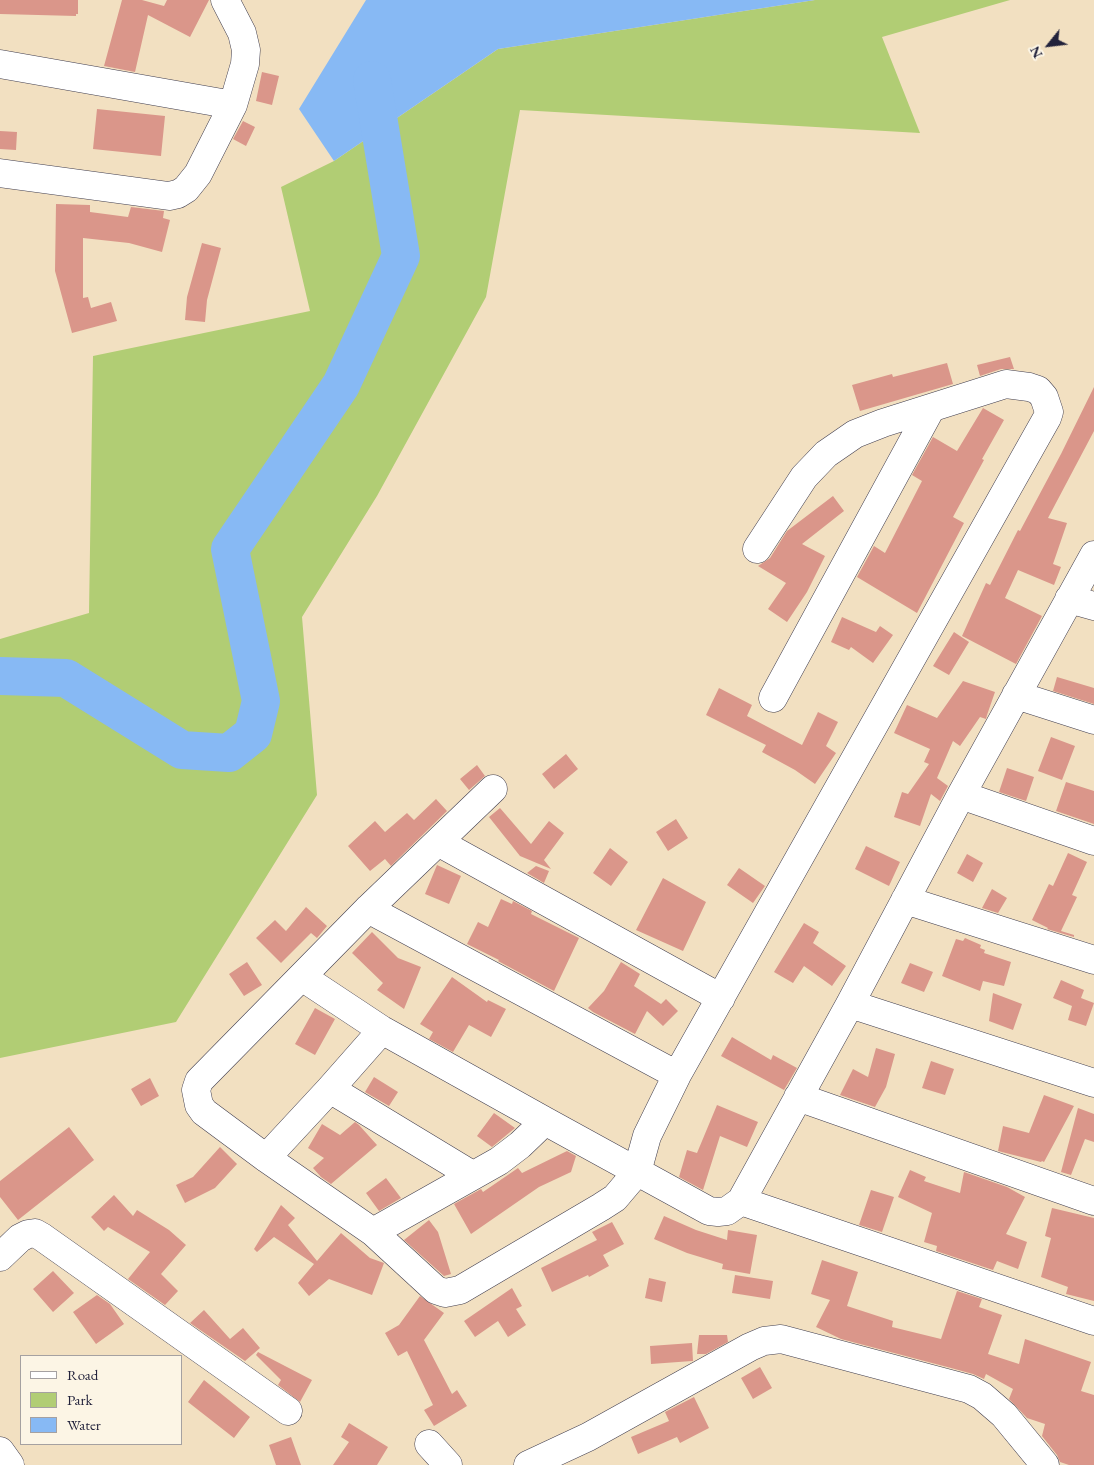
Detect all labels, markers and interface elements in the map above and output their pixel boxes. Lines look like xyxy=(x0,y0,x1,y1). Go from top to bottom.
north arrow xyxy=(1024,20,1074,70)
text: N xyxy=(1025,43,1047,62)
legend xyxy=(20,1355,182,1445)
text: Road xyxy=(67,1365,98,1384)
text: Park xyxy=(67,1390,93,1409)
text: Water xyxy=(67,1415,101,1434)

